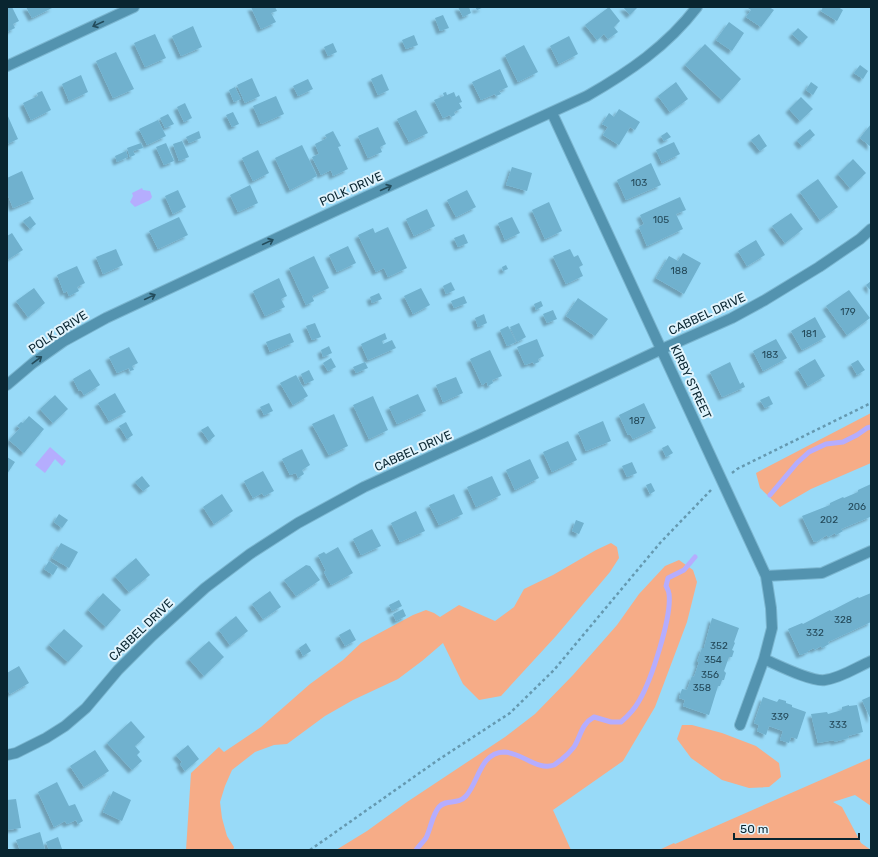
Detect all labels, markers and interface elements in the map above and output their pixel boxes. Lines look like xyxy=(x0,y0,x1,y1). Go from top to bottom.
one-way arrow xyxy=(93,21,105,28)
street label: POLK DRIVE xyxy=(317,169,385,209)
house number: 103 xyxy=(631,177,647,189)
one-way arrow xyxy=(380,183,392,191)
house number: 105 xyxy=(653,214,669,226)
one-way arrow xyxy=(261,238,273,245)
house number: 188 xyxy=(671,265,688,277)
street label: CABBEL DRIVE xyxy=(666,290,748,338)
one-way arrow xyxy=(144,293,156,300)
house number: 179 xyxy=(840,306,856,318)
street label: POLK DRIVE xyxy=(26,308,90,356)
house number: 181 xyxy=(802,328,816,340)
street label: KIRBY STREET xyxy=(668,343,714,421)
house number: 183 xyxy=(762,349,778,361)
one-way arrow xyxy=(31,356,42,364)
house number: 187 xyxy=(629,415,645,427)
street label: CABBEL DRIVE xyxy=(372,428,454,474)
house number: 206 xyxy=(848,501,866,513)
house number: 202 xyxy=(820,514,838,526)
street label: CABBEL DRIVE xyxy=(106,596,176,664)
house number: 328 xyxy=(834,614,852,626)
house number: 332 xyxy=(806,627,824,639)
house number: 352 xyxy=(710,640,728,652)
house number: 354 xyxy=(704,654,722,666)
house number: 356 xyxy=(701,669,719,681)
house number: 358 xyxy=(693,682,711,694)
house number: 339 xyxy=(771,711,789,723)
house number: 333 xyxy=(829,719,847,731)
scale bar xyxy=(734,815,859,841)
text: 50 m xyxy=(740,822,768,836)

